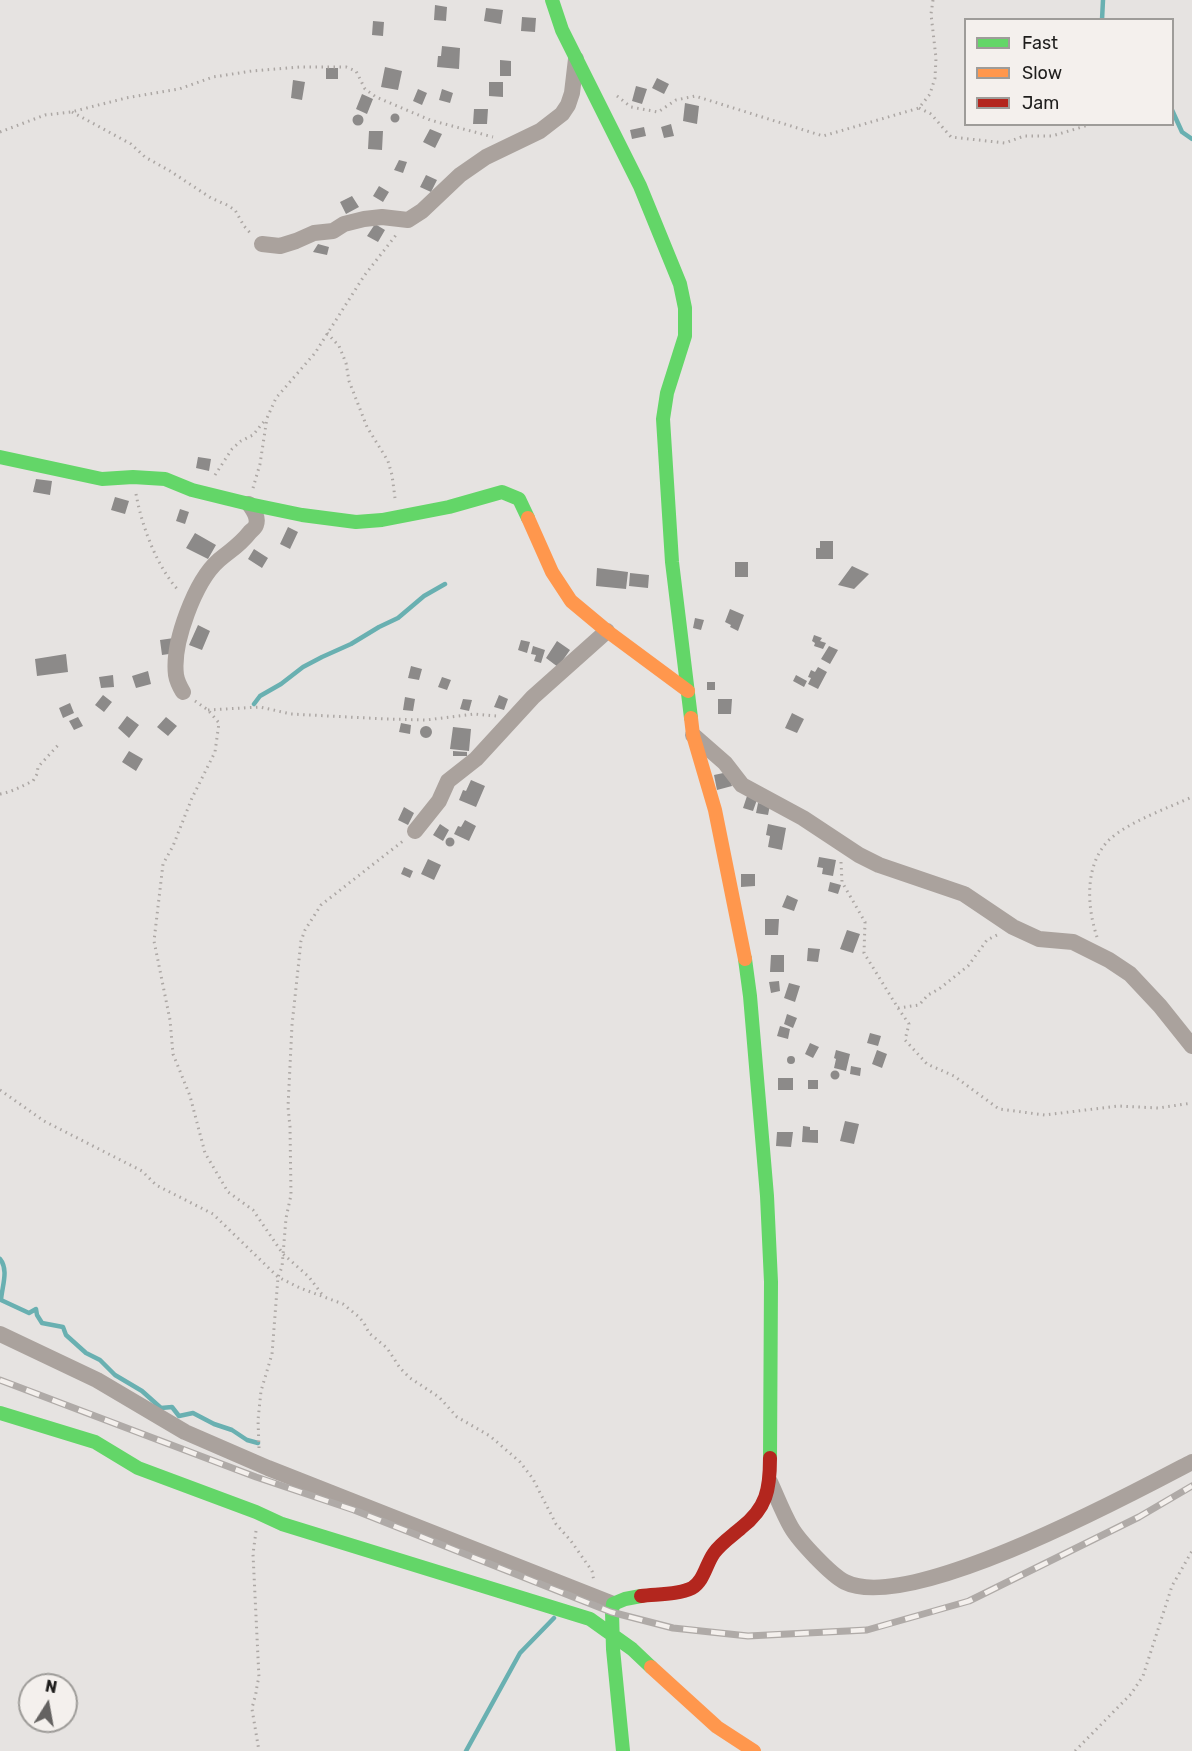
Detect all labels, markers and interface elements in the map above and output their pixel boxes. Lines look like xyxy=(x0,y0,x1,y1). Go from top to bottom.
legend xyxy=(964,18,1174,126)
text: Fast xyxy=(1022,32,1058,54)
text: Slow xyxy=(1022,62,1062,84)
text: Jam xyxy=(1022,92,1059,114)
north arrow xyxy=(18,1673,78,1733)
text: N xyxy=(44,1676,59,1697)

